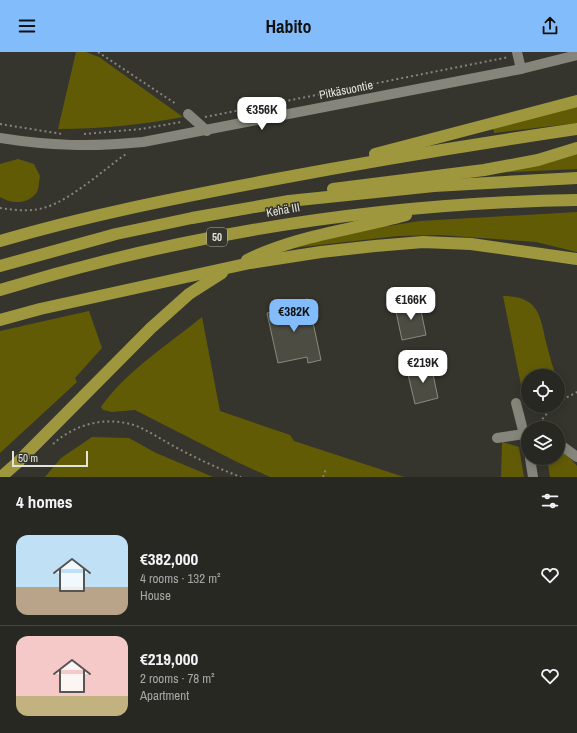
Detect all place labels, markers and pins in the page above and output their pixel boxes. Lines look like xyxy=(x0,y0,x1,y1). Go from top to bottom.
pin: €356K xyxy=(234,97,290,131)
pin: €166K xyxy=(383,287,439,321)
pin: €382K xyxy=(266,299,322,333)
pin: €219K xyxy=(395,350,451,384)

